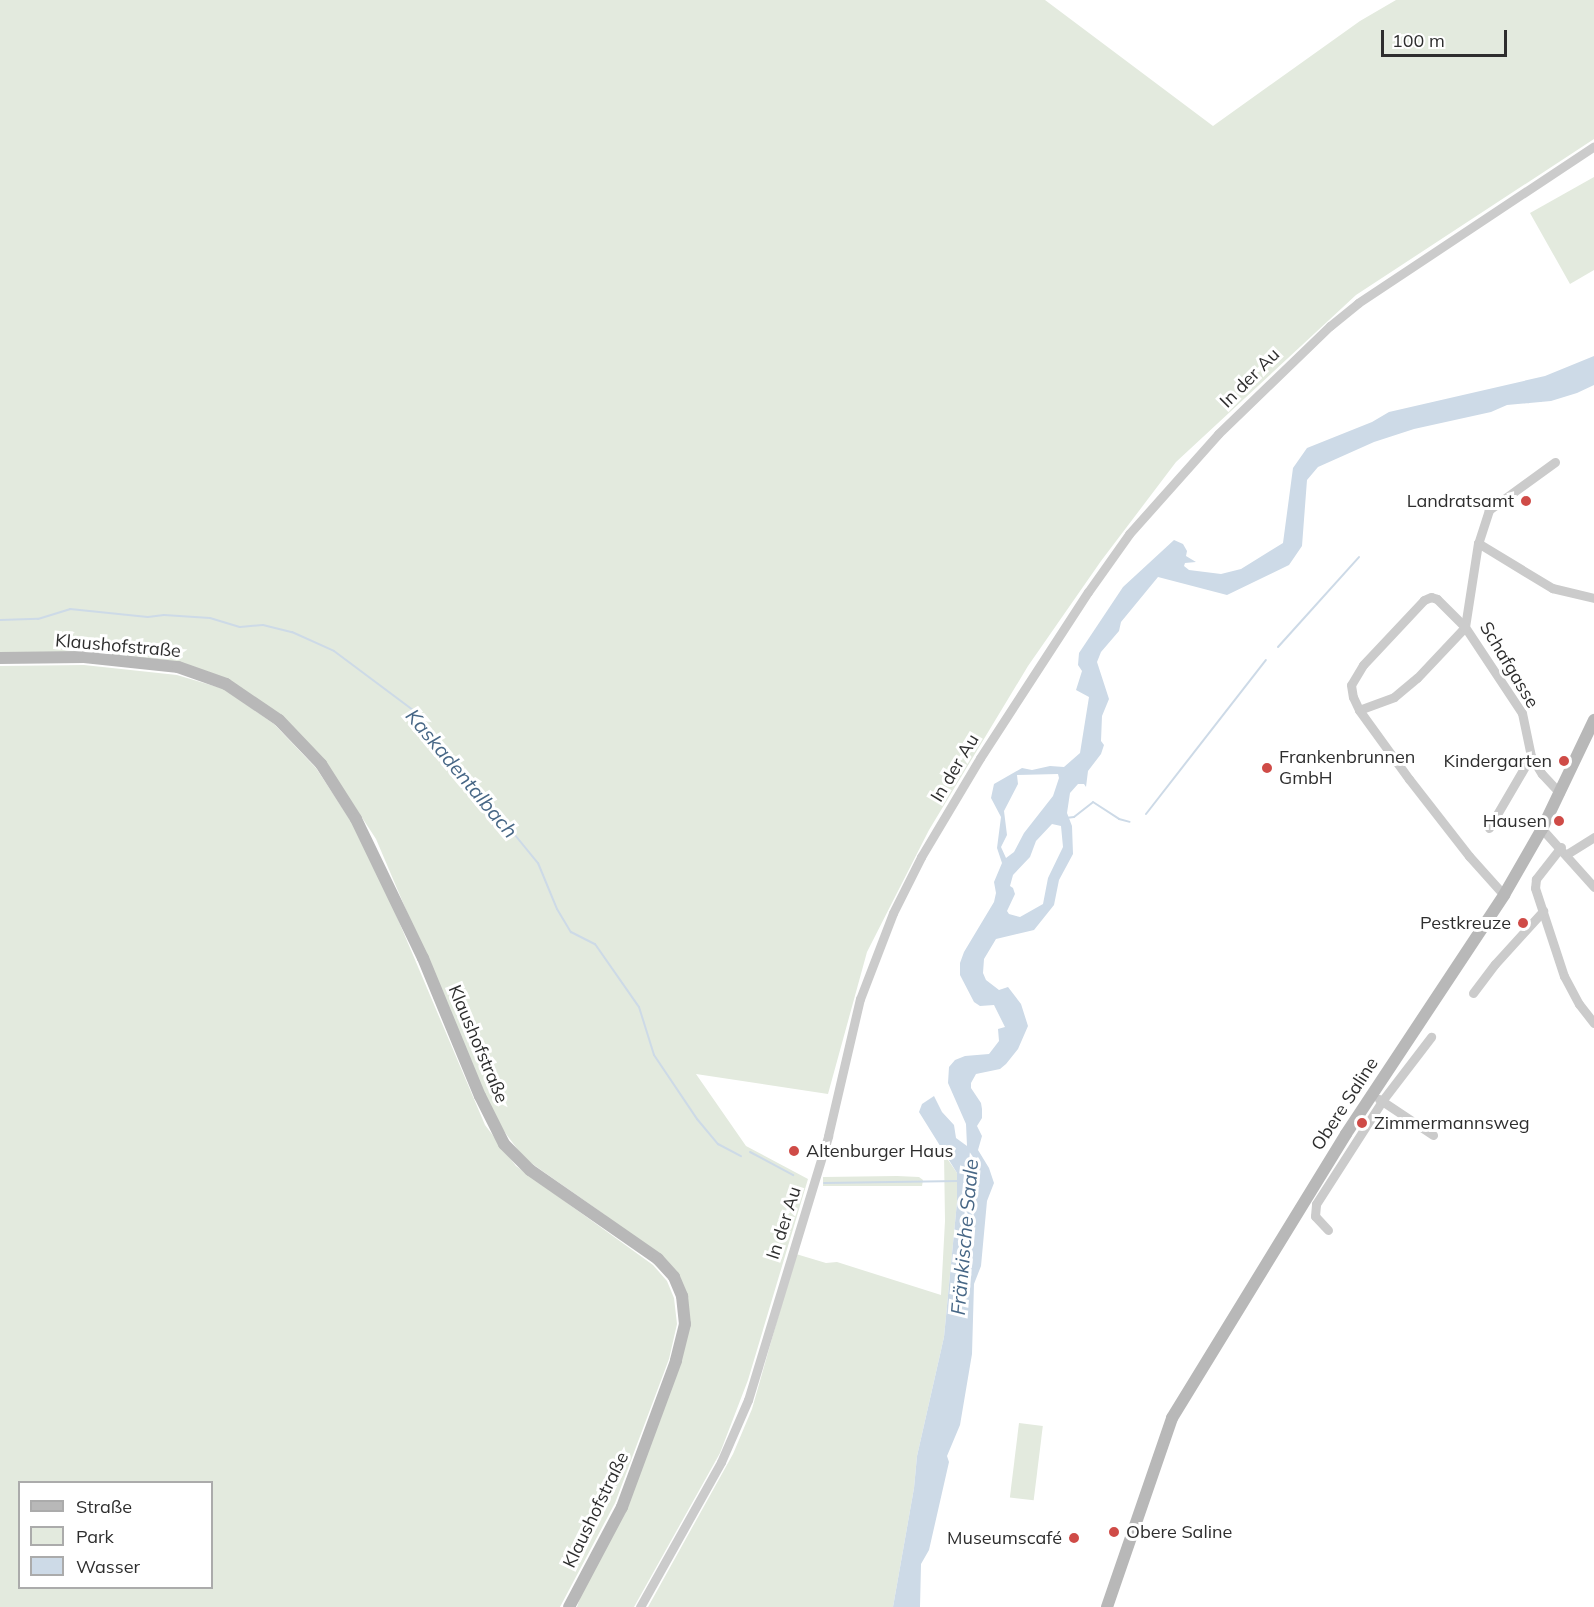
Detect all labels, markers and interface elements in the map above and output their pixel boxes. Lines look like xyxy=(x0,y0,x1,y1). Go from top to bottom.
scale bar xyxy=(1384,18,1510,56)
text: 100 m xyxy=(1392,29,1445,52)
street label: In der Au xyxy=(1216,344,1284,412)
place label: Landratsamt xyxy=(1407,490,1514,512)
marker: Landratsamt xyxy=(1519,494,1533,508)
street label: Schafgasse xyxy=(1475,618,1543,712)
street label: Klaushofstraße xyxy=(54,630,182,662)
water label: Kaskadentalbach xyxy=(401,704,523,842)
street label: In der Au xyxy=(926,730,984,806)
place label: Frankenbrunnen GmbH xyxy=(1279,747,1415,789)
place label: Kindergarten xyxy=(1444,750,1552,772)
marker: Kindergarten xyxy=(1557,754,1571,768)
marker: Frankenbrunnen GmbH xyxy=(1260,761,1274,775)
place label: Hausen xyxy=(1483,810,1547,832)
marker: Hausen xyxy=(1552,814,1566,828)
place label: Pestkreuze xyxy=(1420,912,1511,934)
marker: Pestkreuze xyxy=(1516,916,1530,930)
street label: Klaushofstraße xyxy=(443,982,513,1106)
street label: Obere Saline xyxy=(1307,1054,1383,1154)
place label: Zimmermannsweg xyxy=(1374,1112,1530,1134)
marker: Zimmermannsweg xyxy=(1355,1116,1369,1130)
place label: Altenburger Haus xyxy=(806,1140,953,1162)
marker: Altenburger Haus xyxy=(787,1144,801,1158)
water label: Fränkische Saale xyxy=(945,1158,983,1316)
street label: In der Au xyxy=(762,1184,806,1262)
street label: Klaushofstraße xyxy=(559,1449,633,1571)
legend xyxy=(18,1481,213,1589)
text: Straße xyxy=(76,1495,132,1518)
place label: Obere Saline xyxy=(1126,1521,1232,1543)
text: Park xyxy=(76,1525,114,1548)
marker: Obere Saline xyxy=(1107,1525,1121,1539)
place label: Museumscafé xyxy=(947,1527,1062,1549)
marker: Museumscafé xyxy=(1067,1531,1081,1545)
text: Wasser xyxy=(76,1555,140,1578)

